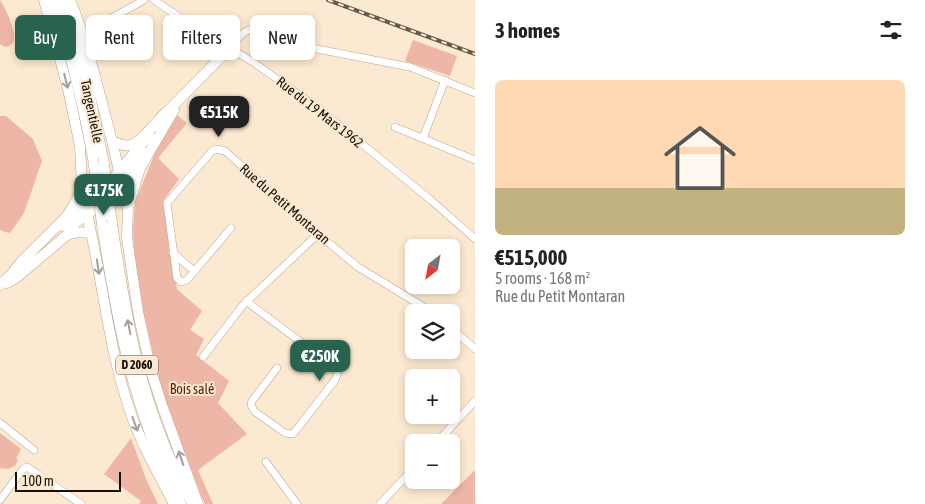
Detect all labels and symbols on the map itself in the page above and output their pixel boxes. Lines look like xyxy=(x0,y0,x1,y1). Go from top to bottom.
one-way arrow xyxy=(62,72,71,88)
street label: Rue du 19 Mars 1962 xyxy=(273,73,367,151)
street label: Tangentielle xyxy=(77,78,107,144)
pin: €515K xyxy=(184,96,254,138)
street label: Rue du Petit Montaran xyxy=(237,161,333,247)
pin: €175K xyxy=(69,174,139,216)
north arrow xyxy=(405,239,460,294)
one-way arrow xyxy=(93,258,103,274)
one-way arrow xyxy=(124,319,133,335)
pin: €250K xyxy=(285,340,355,382)
road number: D 2060 xyxy=(116,356,158,374)
park label: Bois salé xyxy=(170,381,214,397)
one-way arrow xyxy=(131,416,140,432)
one-way arrow xyxy=(176,451,185,467)
scale bar xyxy=(15,469,121,492)

